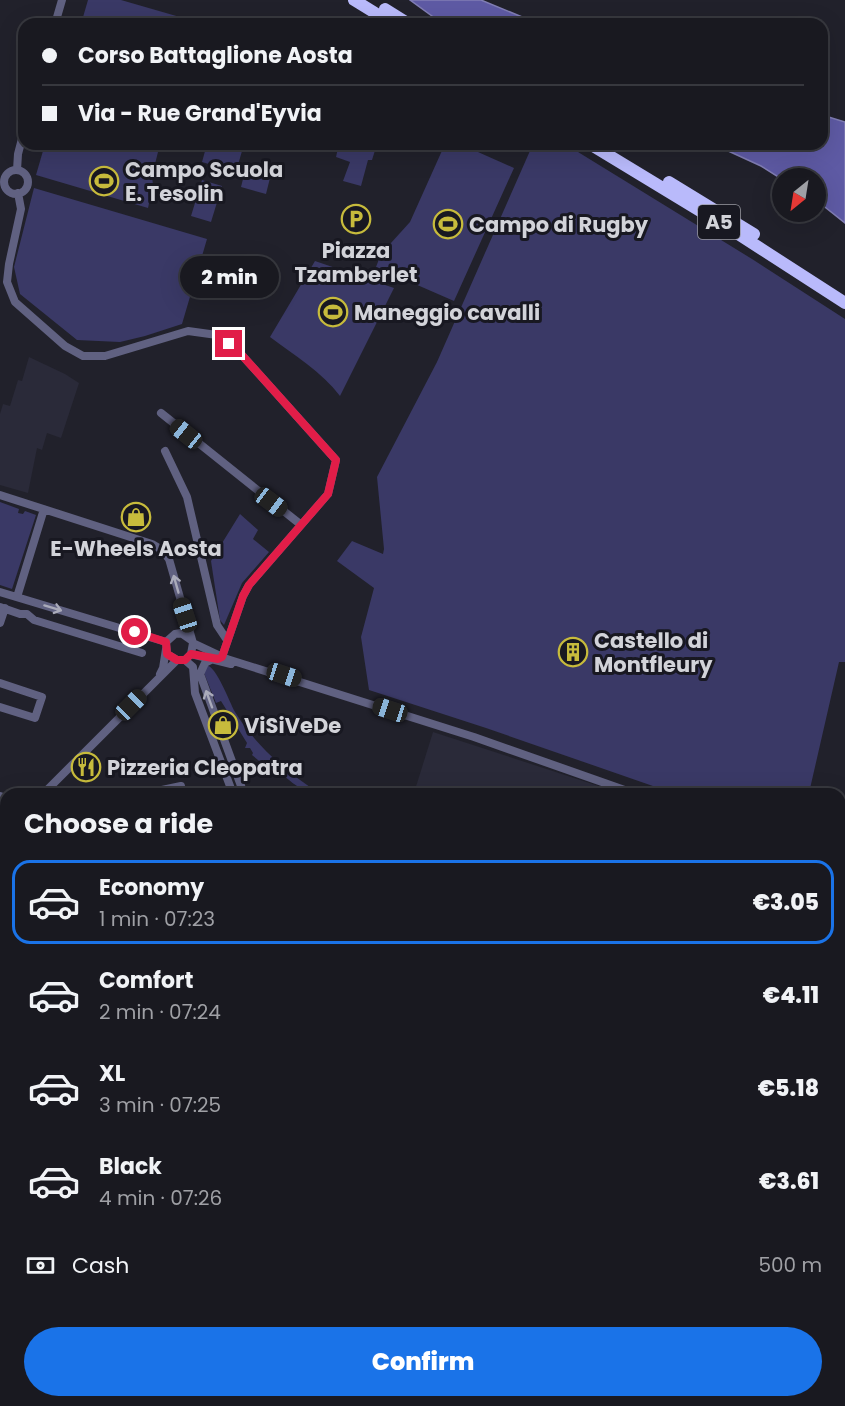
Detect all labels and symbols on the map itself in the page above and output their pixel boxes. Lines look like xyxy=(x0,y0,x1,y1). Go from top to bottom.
place label: Campo Scuola E. Tesolin xyxy=(125,155,283,208)
sports icon: Campo Scuola E. Tesolin xyxy=(88,165,120,197)
north arrow xyxy=(772,168,826,222)
parking icon: Piazza Tzamberlet xyxy=(340,203,372,235)
road number: A5 xyxy=(698,205,740,239)
sports icon: Campo di Rugby xyxy=(432,208,464,240)
place label: Campo di Rugby xyxy=(469,210,649,239)
place label: Piazza Tzamberlet xyxy=(294,236,418,289)
callout: 2 min xyxy=(180,257,278,299)
sports icon: Maneggio cavalli xyxy=(317,296,349,328)
place label: Maneggio cavalli xyxy=(354,298,540,327)
route end xyxy=(215,330,242,357)
car xyxy=(166,416,206,452)
car xyxy=(251,484,291,520)
shop icon: E-Wheels Aosta xyxy=(120,501,152,533)
place label: E-Wheels Aosta xyxy=(50,534,222,563)
one-way arrow xyxy=(170,574,181,593)
car xyxy=(171,595,199,635)
one-way arrow xyxy=(43,603,62,614)
route start xyxy=(121,618,148,645)
place label: Castello di Montfleury xyxy=(594,626,713,679)
building icon: Castello di Montfleury xyxy=(557,636,589,668)
car xyxy=(264,661,304,689)
car xyxy=(112,686,150,724)
one-way arrow xyxy=(202,690,213,709)
car xyxy=(370,696,410,724)
shop icon: ViSiVeDe xyxy=(207,709,239,741)
place label: ViSiVeDe xyxy=(244,711,341,740)
restaurant icon: Pizzeria Cleopatra xyxy=(70,751,102,783)
place label: Pizzeria Cleopatra xyxy=(107,753,303,782)

